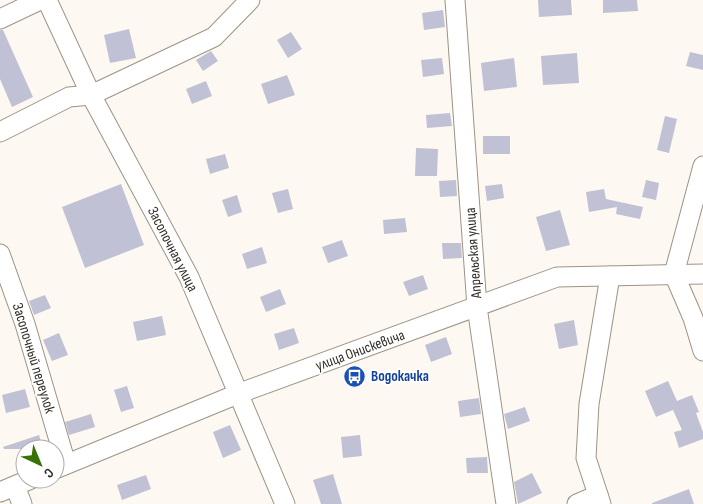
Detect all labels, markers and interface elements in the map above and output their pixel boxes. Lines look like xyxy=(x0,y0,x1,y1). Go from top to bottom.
street label: Засопочная улица xyxy=(143,204,202,295)
street label: Апрельская улица xyxy=(461,207,486,300)
street label: Засопочный переулок xyxy=(8,301,59,416)
street label: улица Онискевича xyxy=(313,326,407,375)
bus stop icon: Водокачка xyxy=(343,364,367,388)
place label: Водокачка xyxy=(371,367,429,386)
north arrow xyxy=(15,439,65,489)
text: С xyxy=(40,464,57,482)

